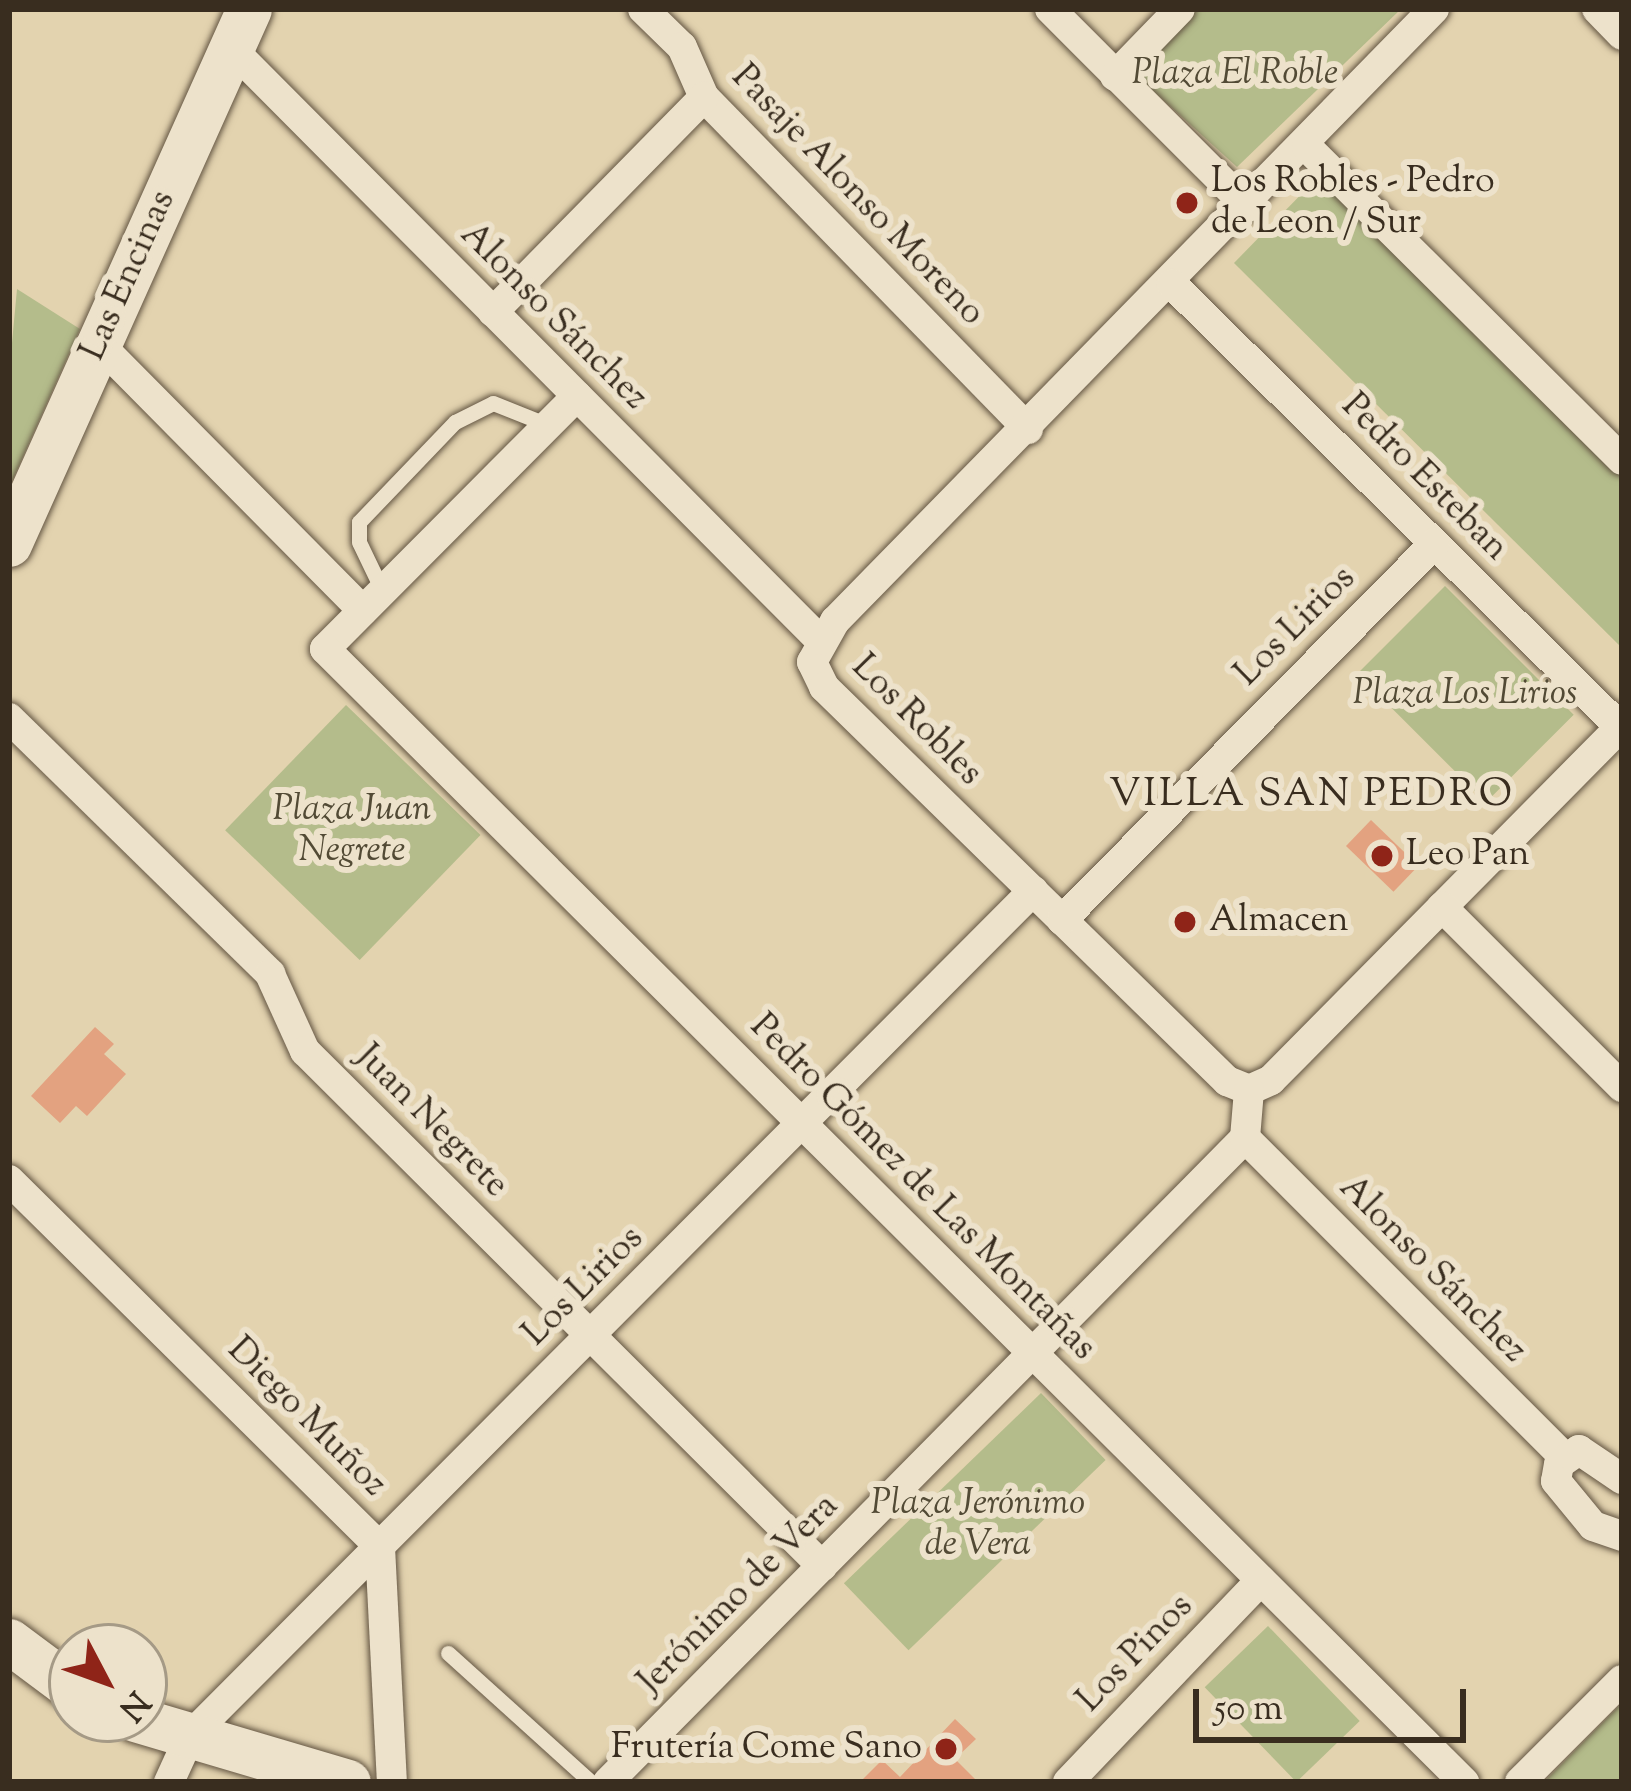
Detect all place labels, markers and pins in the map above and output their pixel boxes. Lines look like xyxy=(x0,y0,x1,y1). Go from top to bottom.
place label: Los Robles - Pedro de Leon / Sur xyxy=(1211,160,1495,245)
marker: Los Robles - Pedro de Leon / Sur xyxy=(1174,190,1200,216)
place label: Leo Pan xyxy=(1406,834,1530,878)
marker: Leo Pan xyxy=(1369,843,1395,869)
place label: Almacen xyxy=(1209,900,1348,944)
marker: Almacen xyxy=(1172,909,1198,935)
place label: Frutería Come Sano xyxy=(611,1727,922,1771)
marker: Frutería Come Sano xyxy=(933,1736,959,1762)

